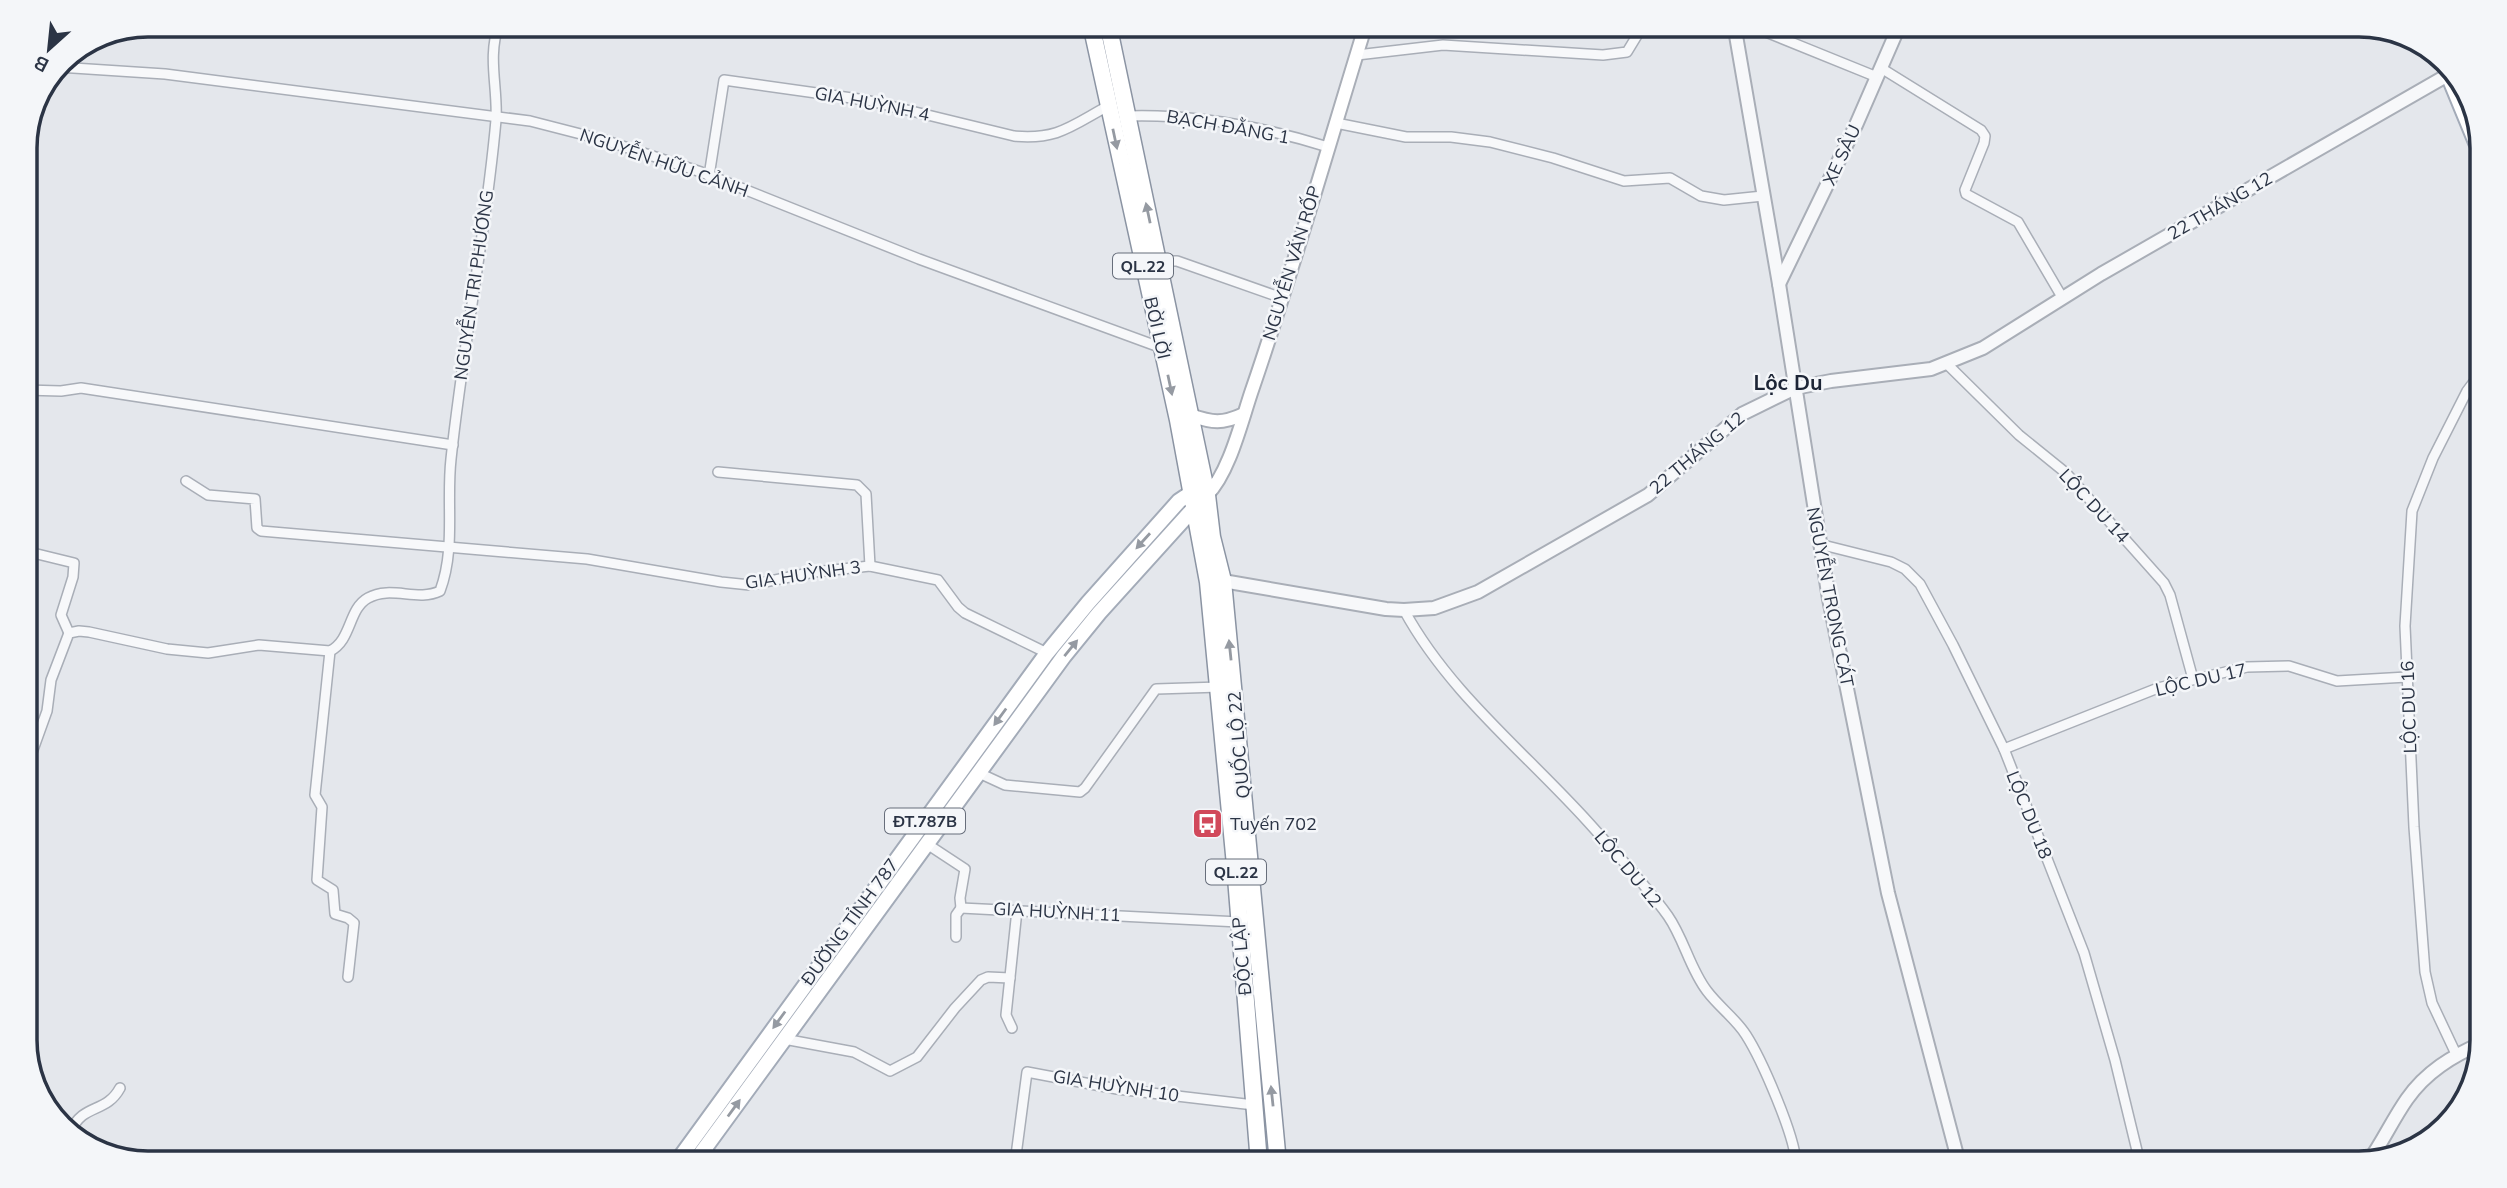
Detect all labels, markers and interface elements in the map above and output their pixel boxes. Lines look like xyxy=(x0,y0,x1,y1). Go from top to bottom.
north arrow xyxy=(14,14,84,84)
text: B xyxy=(30,50,53,78)
street label: GIA HUỲNH 4 xyxy=(813,81,932,126)
street label: BẠCH ĐẰNG 1 xyxy=(1165,104,1291,149)
street label: XE SÂU xyxy=(1817,121,1866,189)
street label: NGUYỄN HỮU CẢNH xyxy=(577,123,752,202)
one-way arrow xyxy=(1110,128,1121,150)
street label: 22 THÁNG 12 xyxy=(2163,166,2276,245)
street label: NGUYỄN VĂN RỐP xyxy=(1257,183,1326,343)
street label: NGUYỄN TRI PHƯƠNG xyxy=(449,189,498,381)
one-way arrow xyxy=(1142,202,1153,224)
road number: QL.22 xyxy=(1113,254,1173,278)
street label: BỜI LỜI xyxy=(1139,295,1176,361)
district label: Lộc Du xyxy=(1754,369,1822,395)
one-way arrow xyxy=(1165,374,1176,396)
street label: 22 THÁNG 12 xyxy=(1644,406,1749,499)
street label: LỘC DU 14 xyxy=(2054,464,2135,548)
street label: NGUYỄN TRỌNG CÁT xyxy=(1802,505,1859,689)
one-way arrow xyxy=(1136,532,1152,549)
street label: GIA HUỲNH 3 xyxy=(744,555,862,594)
one-way arrow xyxy=(1224,638,1235,660)
one-way arrow xyxy=(1063,639,1078,656)
street label: LỘC DU 17 xyxy=(2153,658,2249,701)
street label: LỘC DU 16 xyxy=(2395,660,2422,754)
street label: QUỐC LỘ 22 xyxy=(1222,691,1255,799)
one-way arrow xyxy=(994,708,1008,726)
street label: LỘC DU 18 xyxy=(2001,767,2058,862)
bus stop icon: Tuyến 702 xyxy=(1190,807,1224,841)
road number: ĐT.787B xyxy=(885,808,965,834)
place label: Tuyến 702 xyxy=(1230,812,1317,835)
street label: LỘC DU 12 xyxy=(1590,826,1667,912)
street label: ĐƯỜNG TỈNH 787 xyxy=(796,854,903,990)
road number: QL.22 xyxy=(1206,860,1266,884)
street label: GIA HUỲNH 11 xyxy=(993,897,1121,926)
street label: ĐỘC LẬP xyxy=(1227,916,1256,996)
one-way arrow xyxy=(772,1010,786,1029)
street label: GIA HUỲNH 10 xyxy=(1051,1064,1181,1107)
one-way arrow xyxy=(1266,1084,1277,1106)
one-way arrow xyxy=(727,1099,741,1117)

